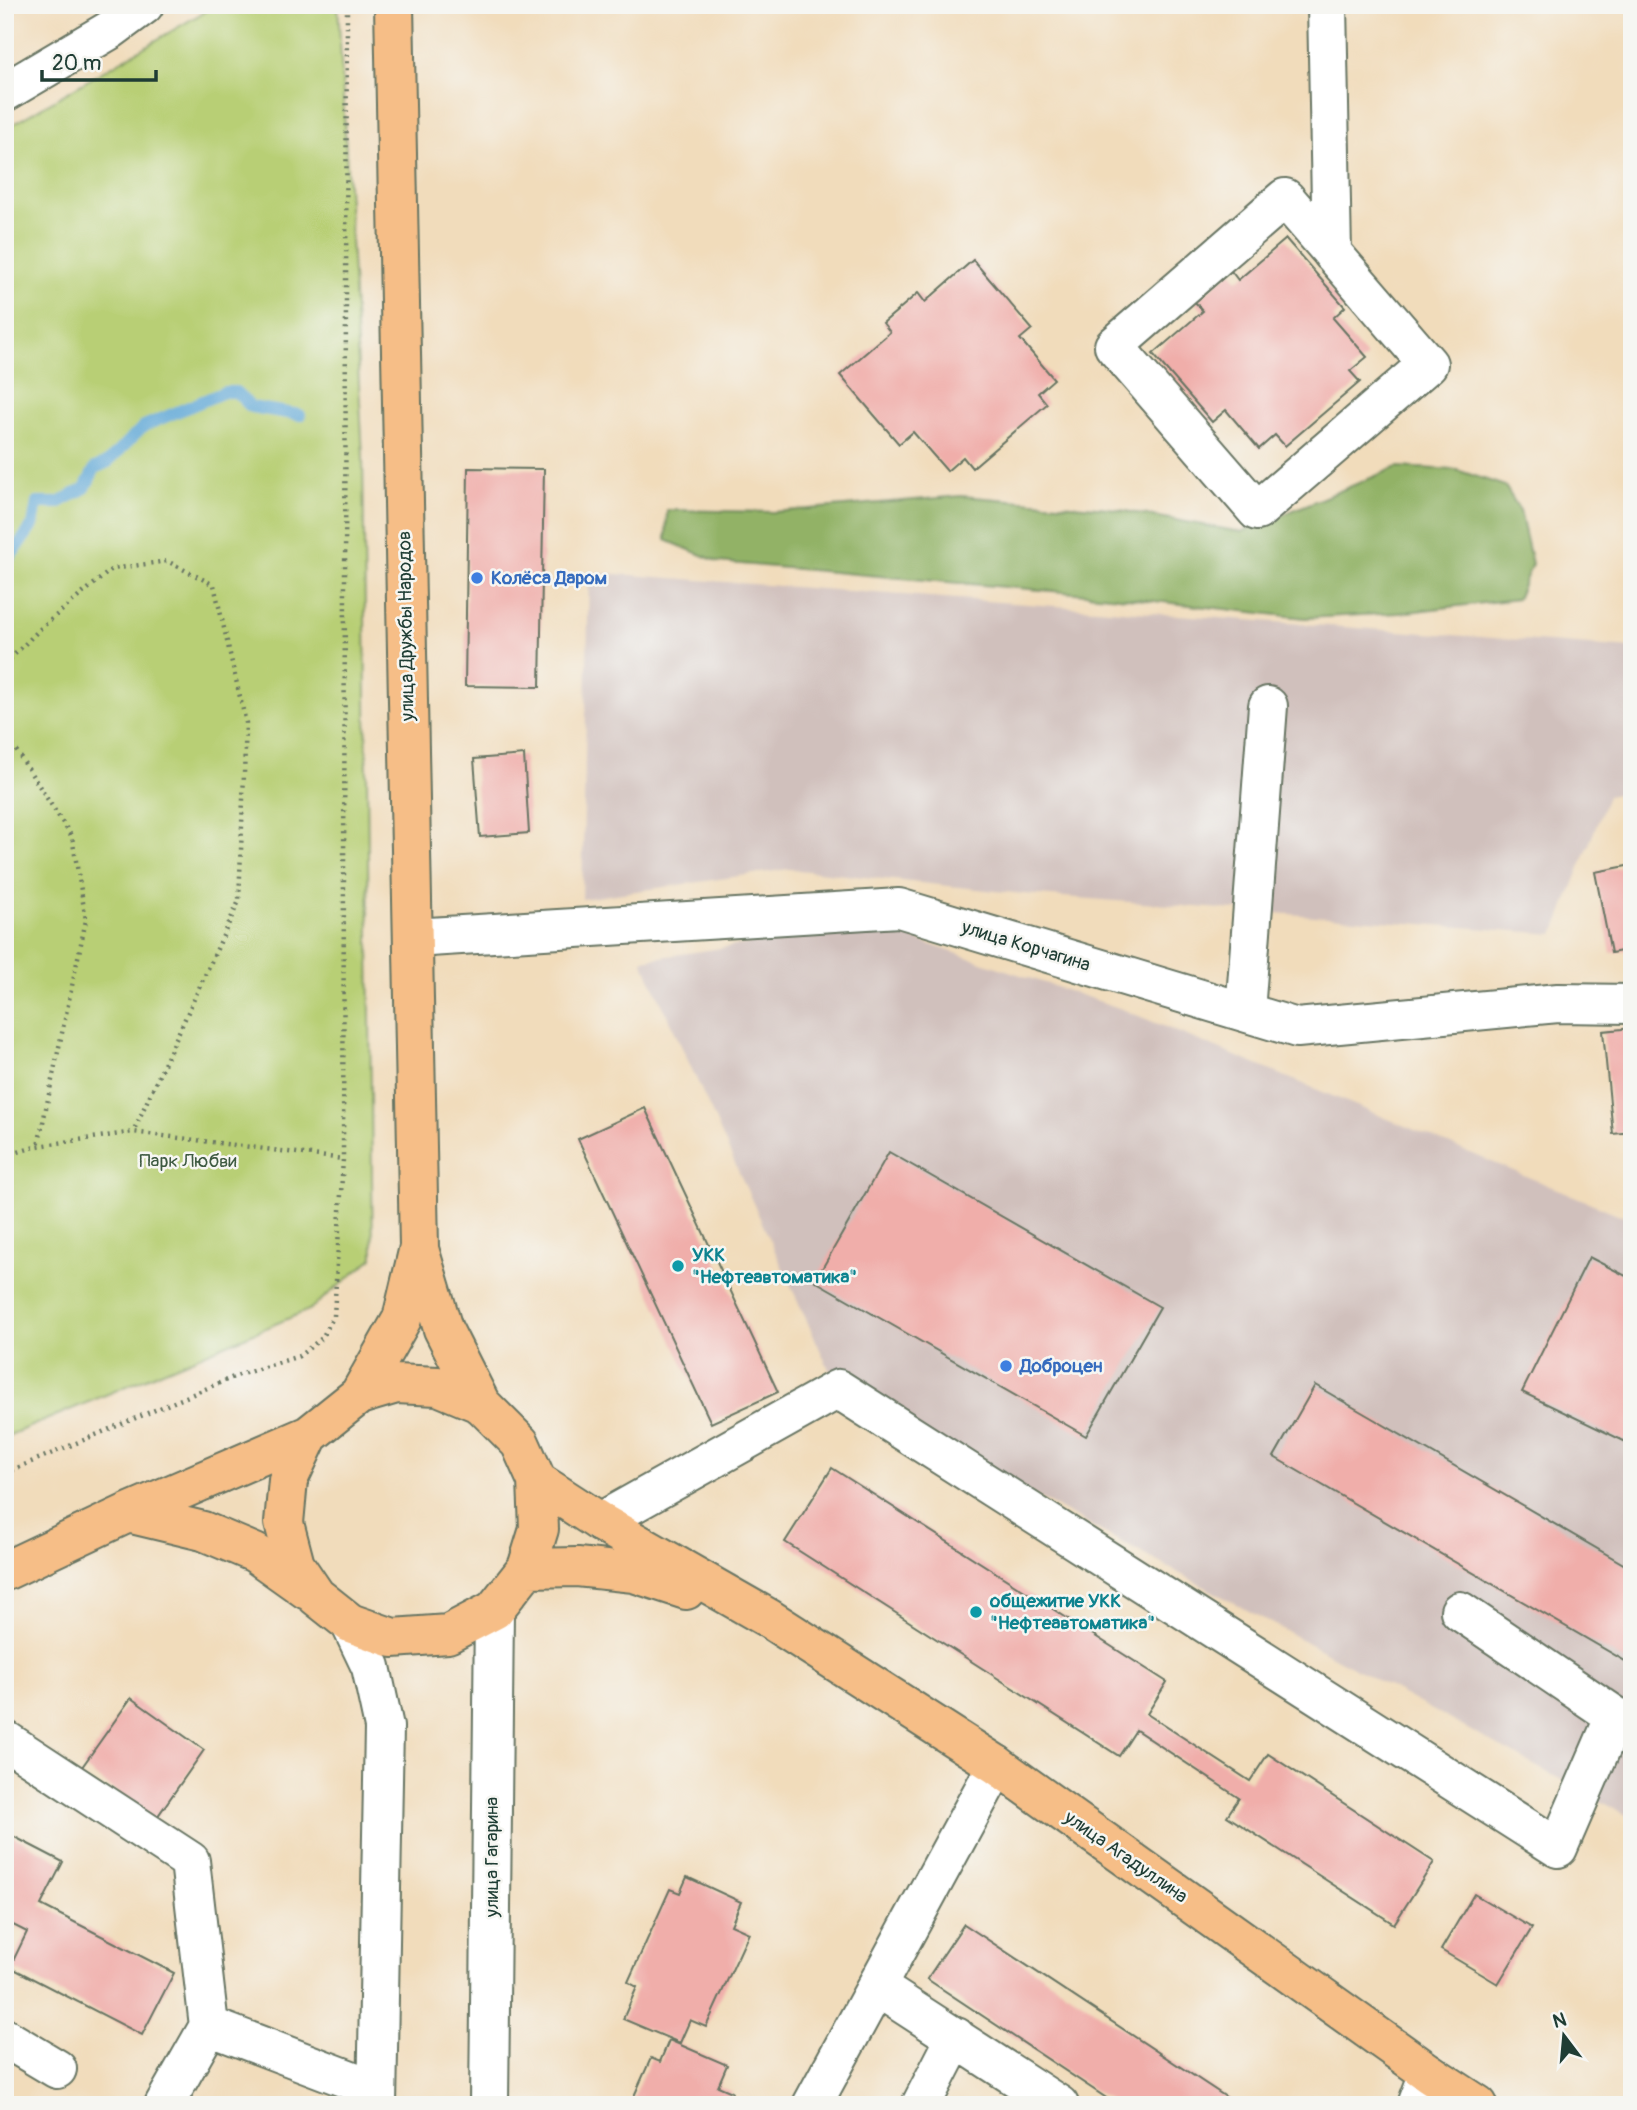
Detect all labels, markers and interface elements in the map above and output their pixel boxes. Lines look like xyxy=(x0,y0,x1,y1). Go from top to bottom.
scale bar xyxy=(42,38,156,82)
text: 20 m xyxy=(52,50,101,77)
street label: улица Дружбы Народов xyxy=(392,531,420,722)
place label: Колёса Даром xyxy=(491,566,607,590)
marker: Колёса Даром xyxy=(469,570,485,586)
street label: улица Корчагина xyxy=(958,915,1093,977)
park label: Парк Любви xyxy=(139,1149,237,1173)
place label: УКК "Нефтеавтоматика" xyxy=(692,1243,857,1289)
marker: УКК "Нефтеавтоматика" xyxy=(670,1258,686,1274)
place label: Доброцен xyxy=(1019,1354,1102,1378)
marker: Доброцен xyxy=(998,1358,1014,1374)
place label: общежитие УКК "Нефтеавтоматика" xyxy=(989,1589,1155,1635)
marker: общежитие УКК "Нефтеавтоматика" xyxy=(968,1604,984,1620)
street label: улица Гагарина xyxy=(480,1797,504,1918)
street label: улица Агадуллина xyxy=(1059,1805,1193,1909)
north arrow xyxy=(1528,2002,1598,2072)
text: N xyxy=(1550,2007,1569,2034)

